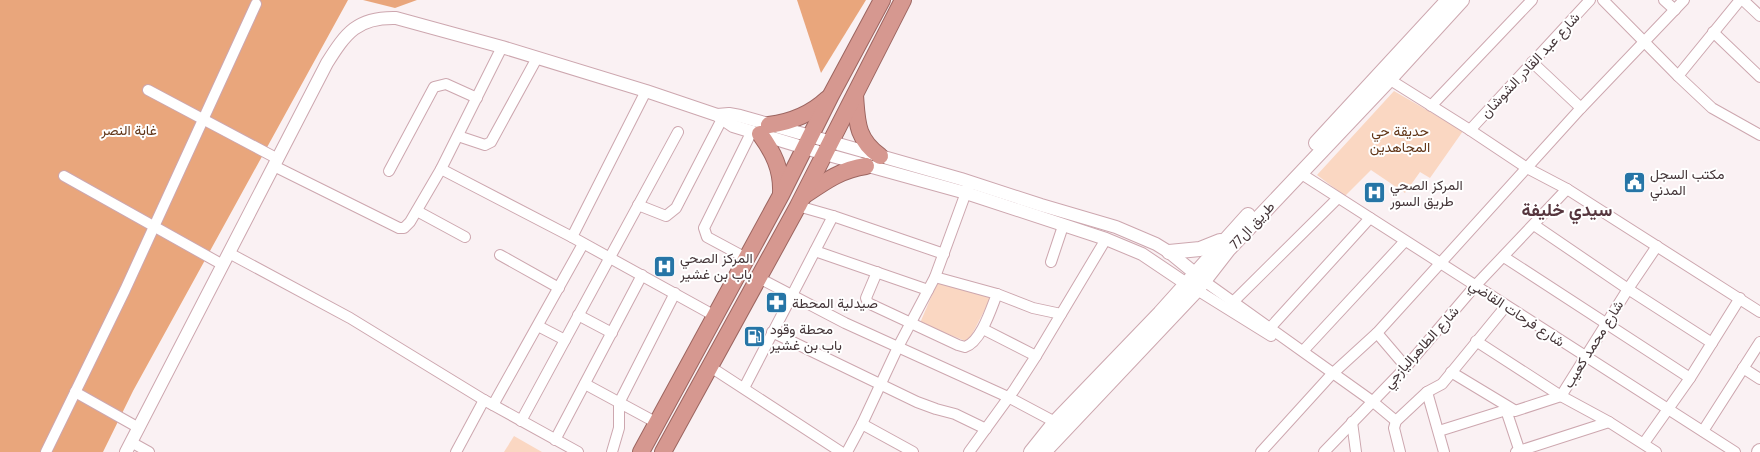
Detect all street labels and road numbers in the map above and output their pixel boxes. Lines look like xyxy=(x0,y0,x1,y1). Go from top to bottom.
street label: شارع عبد القادر الشوشان xyxy=(1477,9,1585,123)
street label: طريق ال77 xyxy=(1226,198,1279,253)
street label: شارع فرحات القاضي xyxy=(1464,276,1568,353)
street label: شارع محمد كعيب xyxy=(1560,297,1629,392)
street label: شارع الطاهراليازجي xyxy=(1380,303,1465,394)

